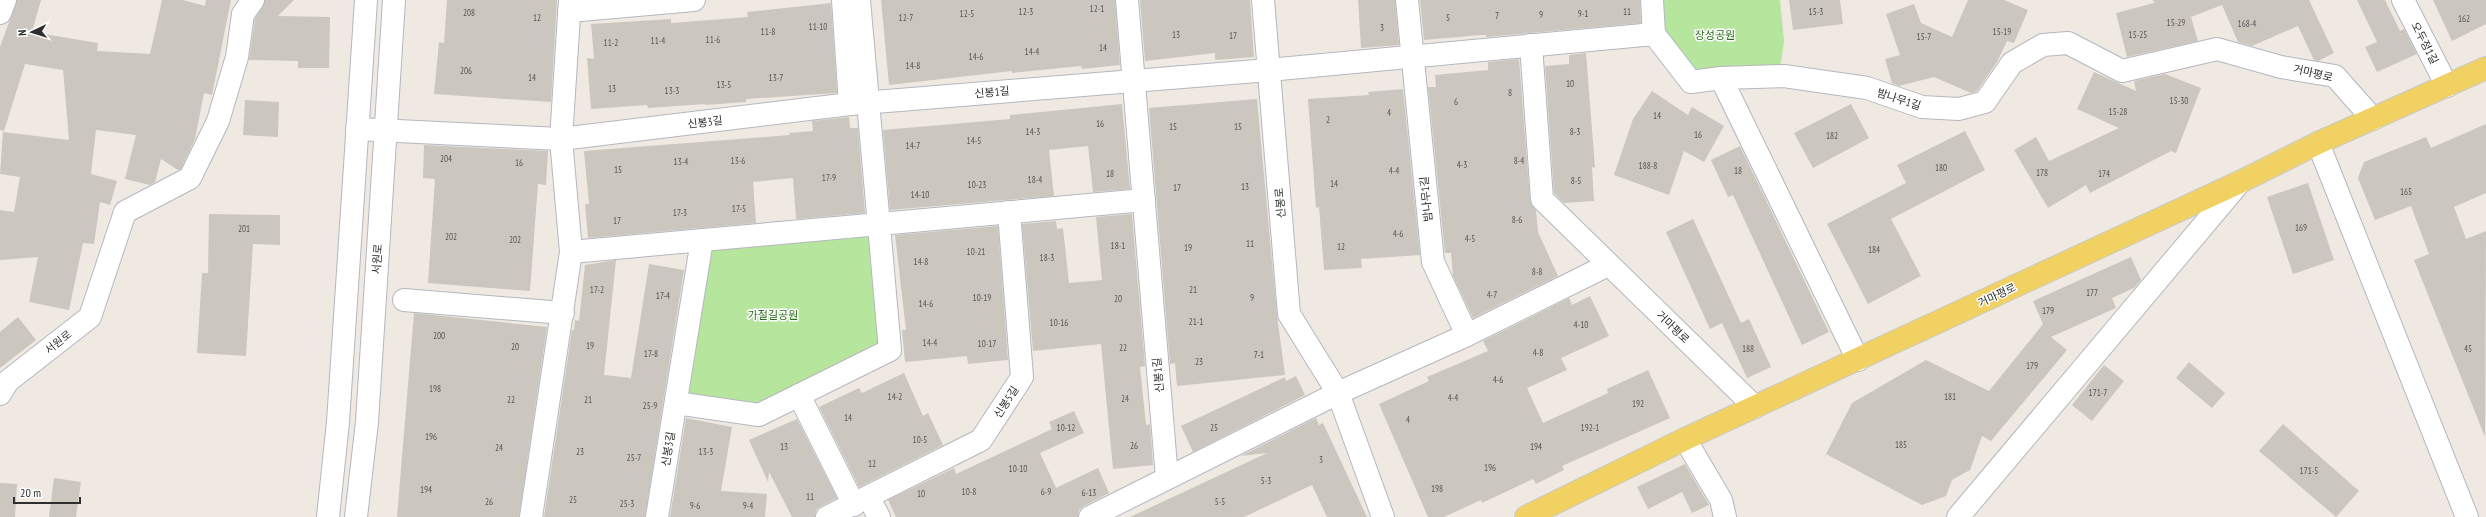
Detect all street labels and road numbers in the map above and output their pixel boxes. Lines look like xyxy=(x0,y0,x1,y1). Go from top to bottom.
street label: 오두정1길 xyxy=(2408,20,2442,66)
street label: 거마평로 xyxy=(2292,62,2334,84)
street label: 신봉1길 xyxy=(974,83,1010,101)
street label: 밤나무1길 xyxy=(1875,85,1923,113)
street label: 신봉3길 xyxy=(687,113,723,131)
street label: 밤나무1길 xyxy=(1417,176,1435,222)
street label: 신봉로 xyxy=(1272,187,1288,219)
street label: 서원로 xyxy=(369,243,385,275)
street label: 거마평로 xyxy=(1976,280,2018,310)
street label: 거마평로 xyxy=(1654,308,1692,346)
street label: 서원로 xyxy=(42,327,74,357)
street label: 신봉1길 xyxy=(1149,357,1167,393)
street label: 신봉5길 xyxy=(991,383,1021,421)
street label: 신봉3길 xyxy=(658,430,678,468)

